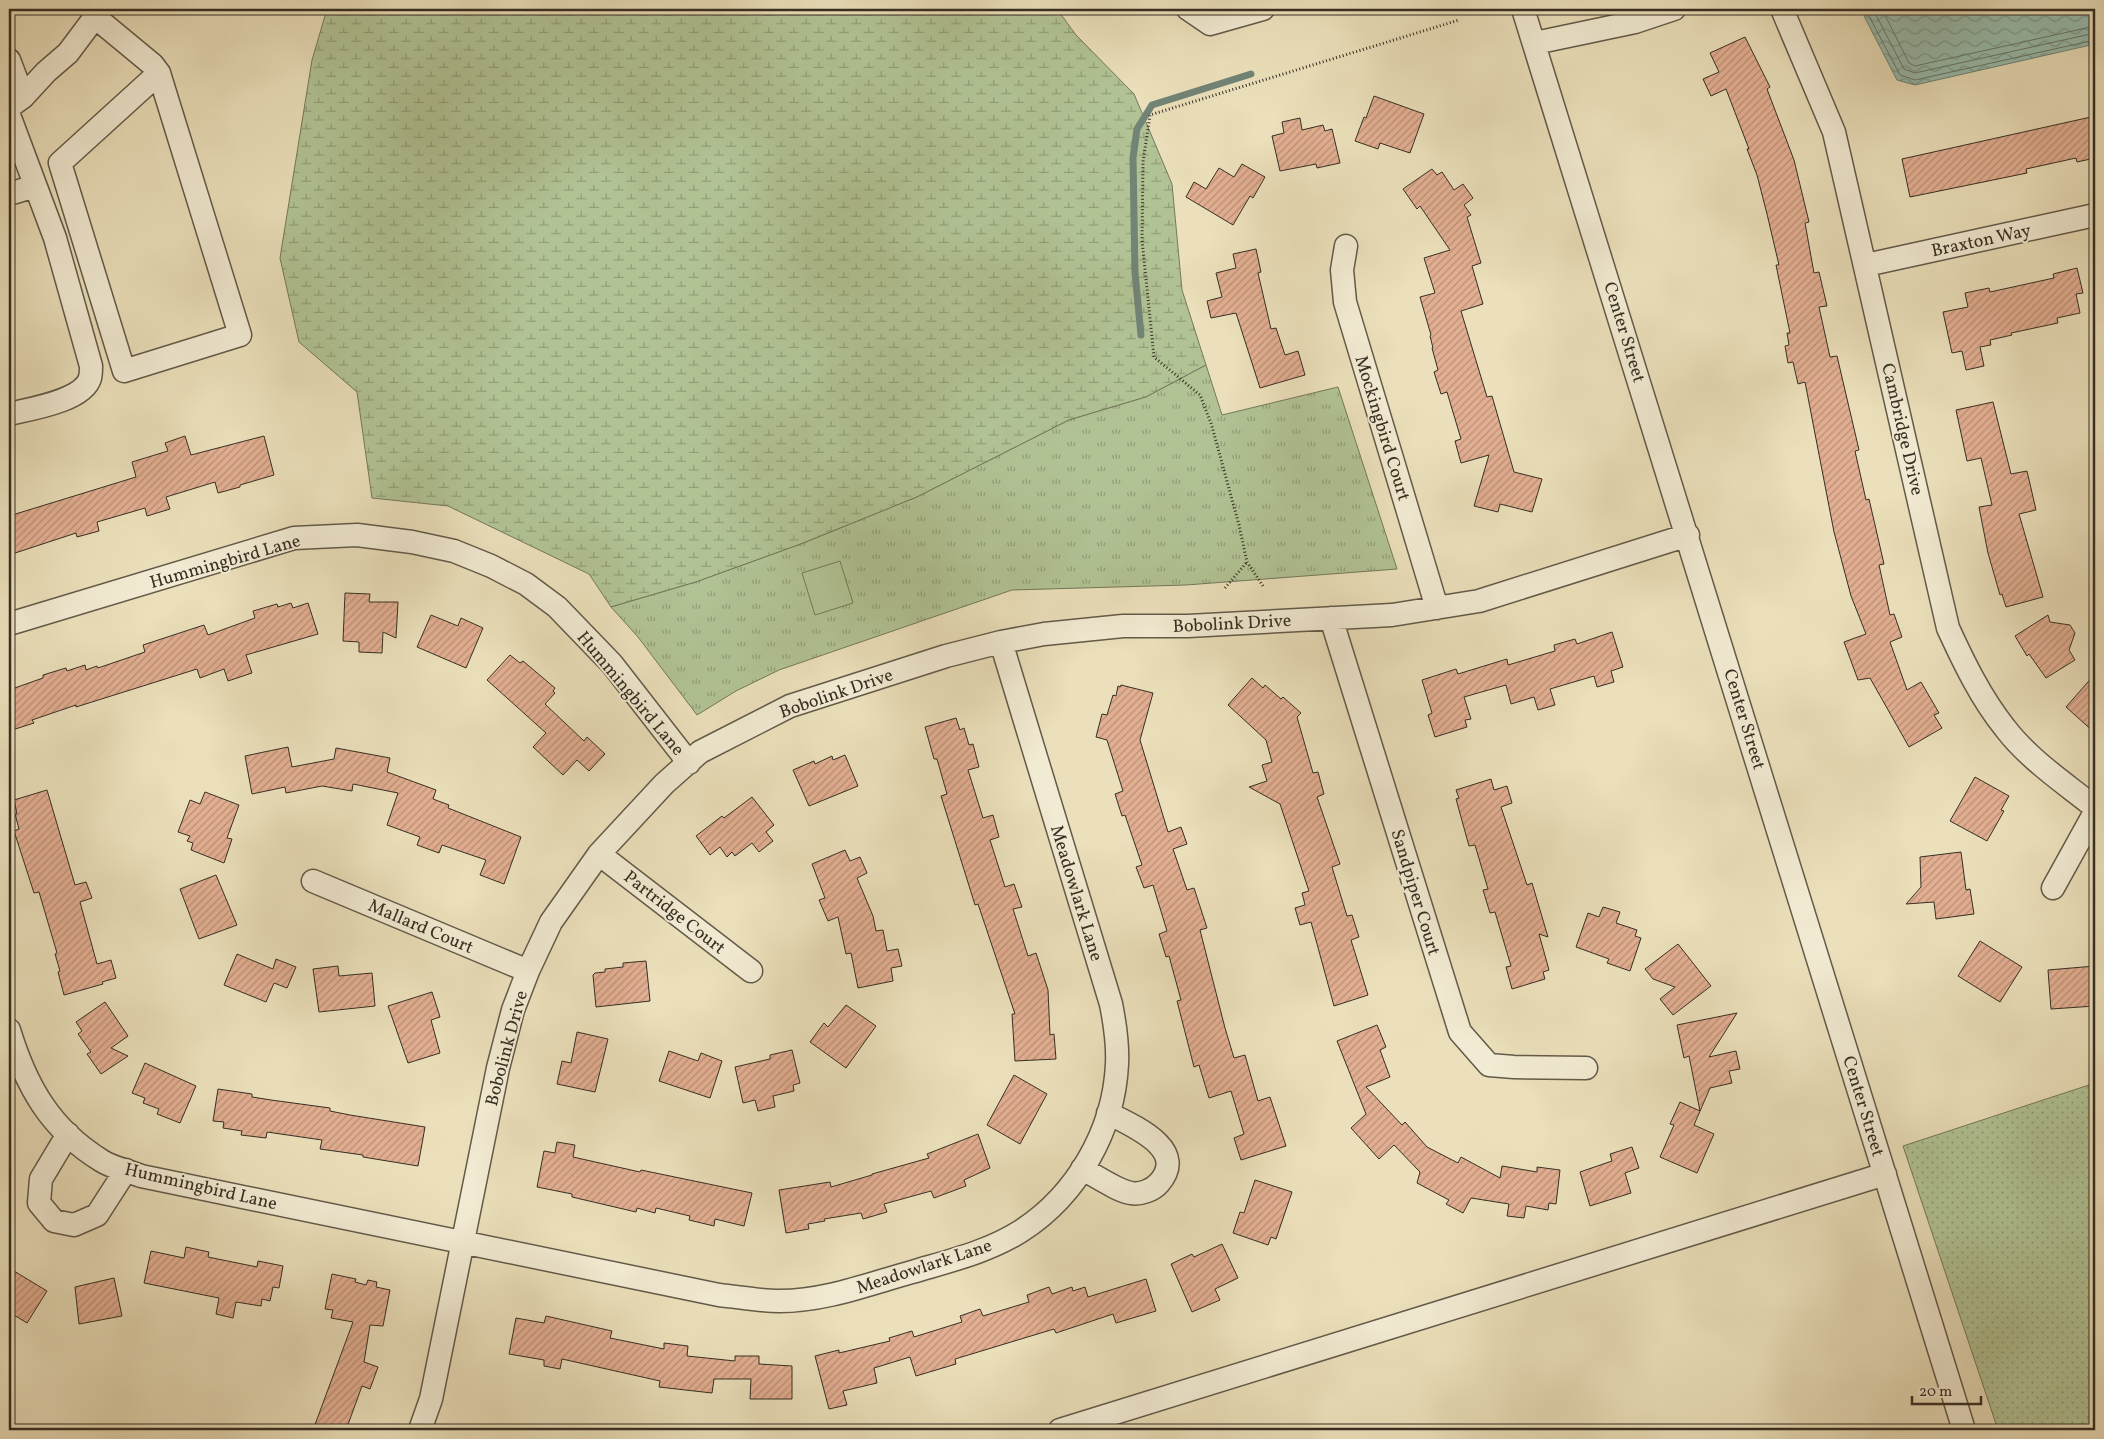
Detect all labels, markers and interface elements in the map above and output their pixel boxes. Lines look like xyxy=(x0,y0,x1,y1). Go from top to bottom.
street label: Braxton Way xyxy=(1929,219,2034,264)
street label: Center Street xyxy=(1596,279,1651,386)
street label: Mockingbird Court xyxy=(1348,353,1416,504)
street label: Cambridge Drive xyxy=(1874,361,1929,498)
street label: Hummingbird Lane xyxy=(147,529,304,596)
street label: Bobolink Drive xyxy=(1172,609,1292,640)
street label: Hummingbird Lane xyxy=(570,626,690,762)
street label: Bobolink Drive xyxy=(776,663,897,726)
street label: Center Street xyxy=(1716,666,1771,773)
street label: Meadowlark Lane xyxy=(1043,822,1108,965)
street label: Sandpiper Court xyxy=(1383,826,1446,959)
street label: Partridge Court xyxy=(618,865,730,961)
street label: Mallard Court xyxy=(364,894,477,961)
street label: Bobolink Drive xyxy=(480,988,535,1109)
street label: Center Street xyxy=(1835,1053,1890,1160)
street label: Hummingbird Lane xyxy=(122,1158,279,1217)
street label: Meadowlark Lane xyxy=(854,1234,995,1301)
scale bar xyxy=(1912,1374,1980,1406)
text: 20 m xyxy=(1919,1382,1952,1403)

